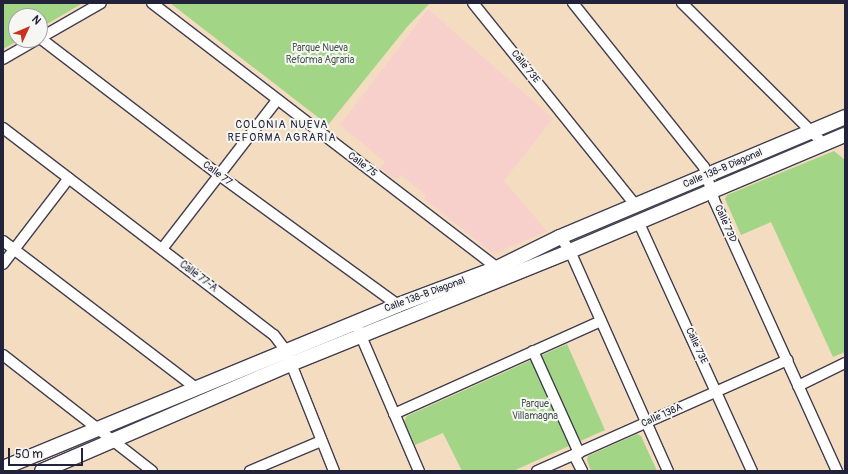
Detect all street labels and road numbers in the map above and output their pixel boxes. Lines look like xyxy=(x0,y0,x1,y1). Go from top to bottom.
street label: Calle 73E xyxy=(508,48,542,86)
street label: Calle 138-B Diagonal xyxy=(682,147,764,191)
street label: Calle 75 xyxy=(345,150,379,180)
street label: Calle 77 xyxy=(200,159,234,189)
street label: Calle 73D xyxy=(711,203,739,245)
street label: Calle 77-A xyxy=(177,259,219,295)
street label: Calle 138-B Diagonal xyxy=(383,275,467,315)
street label: Calle 73E xyxy=(682,326,710,366)
street label: Calle 138A xyxy=(640,402,684,430)

